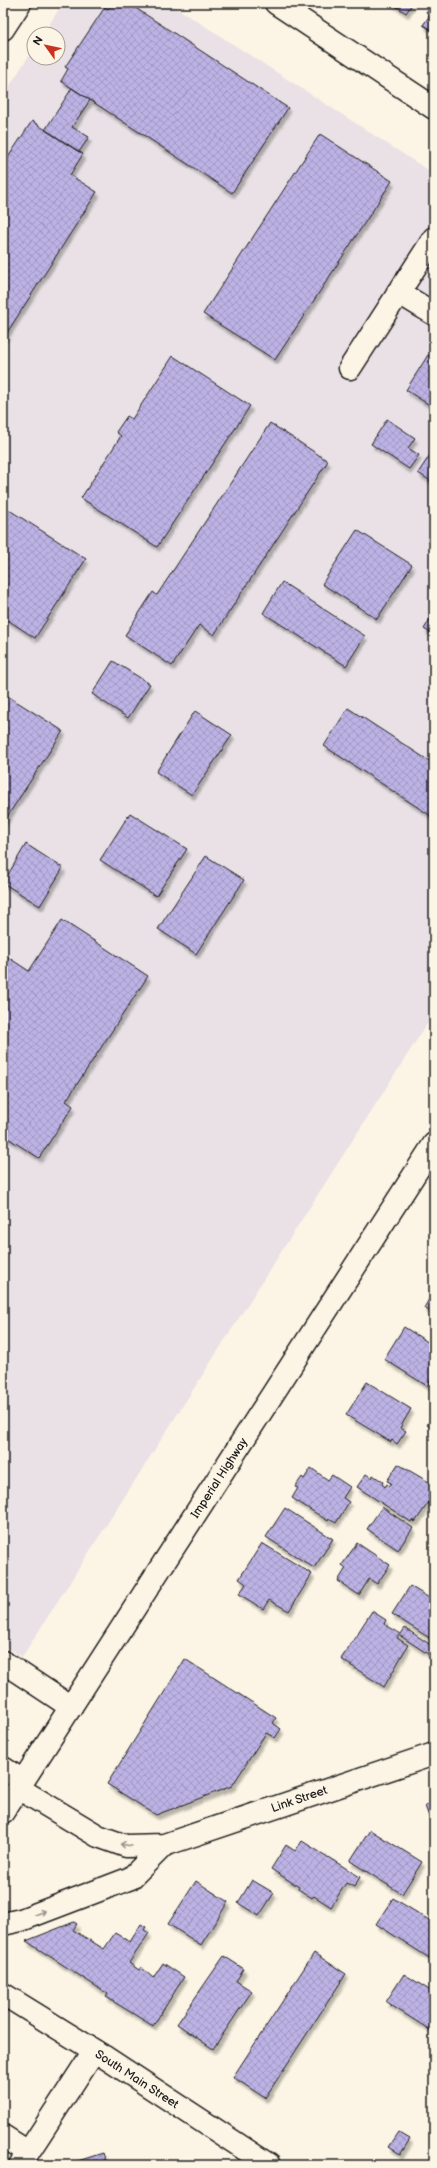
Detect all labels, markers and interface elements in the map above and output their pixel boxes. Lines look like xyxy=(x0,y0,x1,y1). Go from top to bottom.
north arrow xyxy=(26,26,66,66)
text: N xyxy=(30,34,46,48)
street label: Imperial Highway xyxy=(188,1435,251,1521)
street label: Link Street xyxy=(269,1783,329,1816)
one-way arrow xyxy=(119,1841,132,1849)
one-way arrow xyxy=(34,1908,46,1916)
street label: South Main Street xyxy=(92,2047,182,2112)

